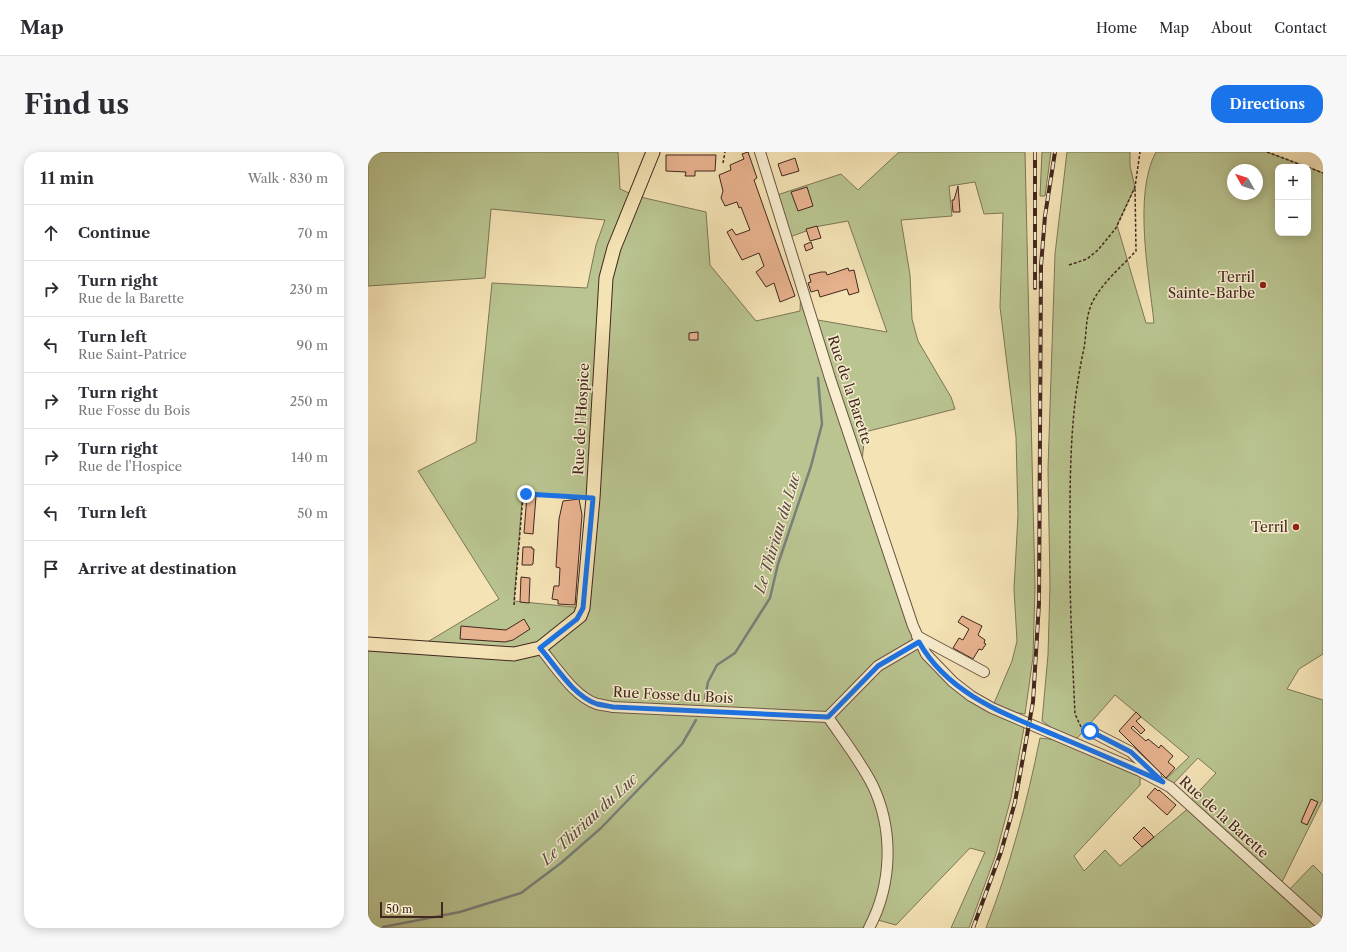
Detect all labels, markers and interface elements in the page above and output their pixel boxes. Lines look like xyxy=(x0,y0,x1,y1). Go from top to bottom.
text: Map xyxy=(20,16,64,39)
text: Home xyxy=(1096,19,1137,37)
text: Map xyxy=(1159,19,1189,37)
text: About xyxy=(1211,19,1252,37)
text: Contact xyxy=(1274,19,1327,37)
button: Directions xyxy=(1211,85,1323,123)
text: Find us xyxy=(24,87,129,121)
north arrow xyxy=(1227,164,1263,200)
map controls xyxy=(1275,164,1311,236)
button: + xyxy=(1275,164,1311,200)
text: 11 min xyxy=(40,168,94,188)
text: Walk · 830 m xyxy=(248,170,328,186)
button: − xyxy=(1275,200,1311,236)
icon: ahead xyxy=(40,222,62,244)
text: Continue xyxy=(78,223,150,242)
text: 70 m xyxy=(298,225,328,241)
place label: Terril Sainte-Barbe xyxy=(1168,268,1255,302)
text: Turn right xyxy=(78,271,158,290)
icon: right xyxy=(40,278,62,300)
marker: Terril Sainte-Barbe xyxy=(1258,280,1268,290)
text: 230 m xyxy=(290,281,328,297)
text: Rue de la Barette xyxy=(78,290,184,306)
text: Turn left xyxy=(78,327,147,346)
street label: Rue de la Barette xyxy=(824,333,876,447)
icon: left xyxy=(40,334,62,356)
text: 90 m xyxy=(297,337,328,353)
text: Rue Saint-Patrice xyxy=(78,346,187,362)
street label: Rue de l'Hospice xyxy=(569,362,593,475)
text: Turn right xyxy=(78,383,158,402)
icon: right xyxy=(40,390,62,412)
text: 250 m xyxy=(290,393,328,409)
text: Rue Fosse du Bois xyxy=(78,402,190,418)
text: Turn right xyxy=(78,439,158,458)
icon: right xyxy=(40,446,62,468)
text: 140 m xyxy=(291,449,328,465)
text: Rue de l'Hospice xyxy=(78,458,182,474)
water label: Le Thiriau du Luc xyxy=(749,470,804,596)
route end xyxy=(517,485,535,503)
icon: left xyxy=(40,502,62,524)
text: Turn left xyxy=(78,503,147,522)
text: 50 m xyxy=(297,505,328,521)
place label: Terril xyxy=(1251,518,1288,536)
marker: Terril xyxy=(1291,522,1301,532)
icon: arrive xyxy=(40,558,62,580)
text: Arrive at destination xyxy=(78,559,237,578)
street label: Rue Fosse du Bois xyxy=(612,683,734,707)
route start xyxy=(1081,722,1099,740)
water label: Le Thiriau du Luc xyxy=(536,769,642,869)
street label: Rue de la Barette xyxy=(1176,772,1273,862)
scale bar xyxy=(380,900,443,919)
text: 50 m xyxy=(386,902,412,916)

